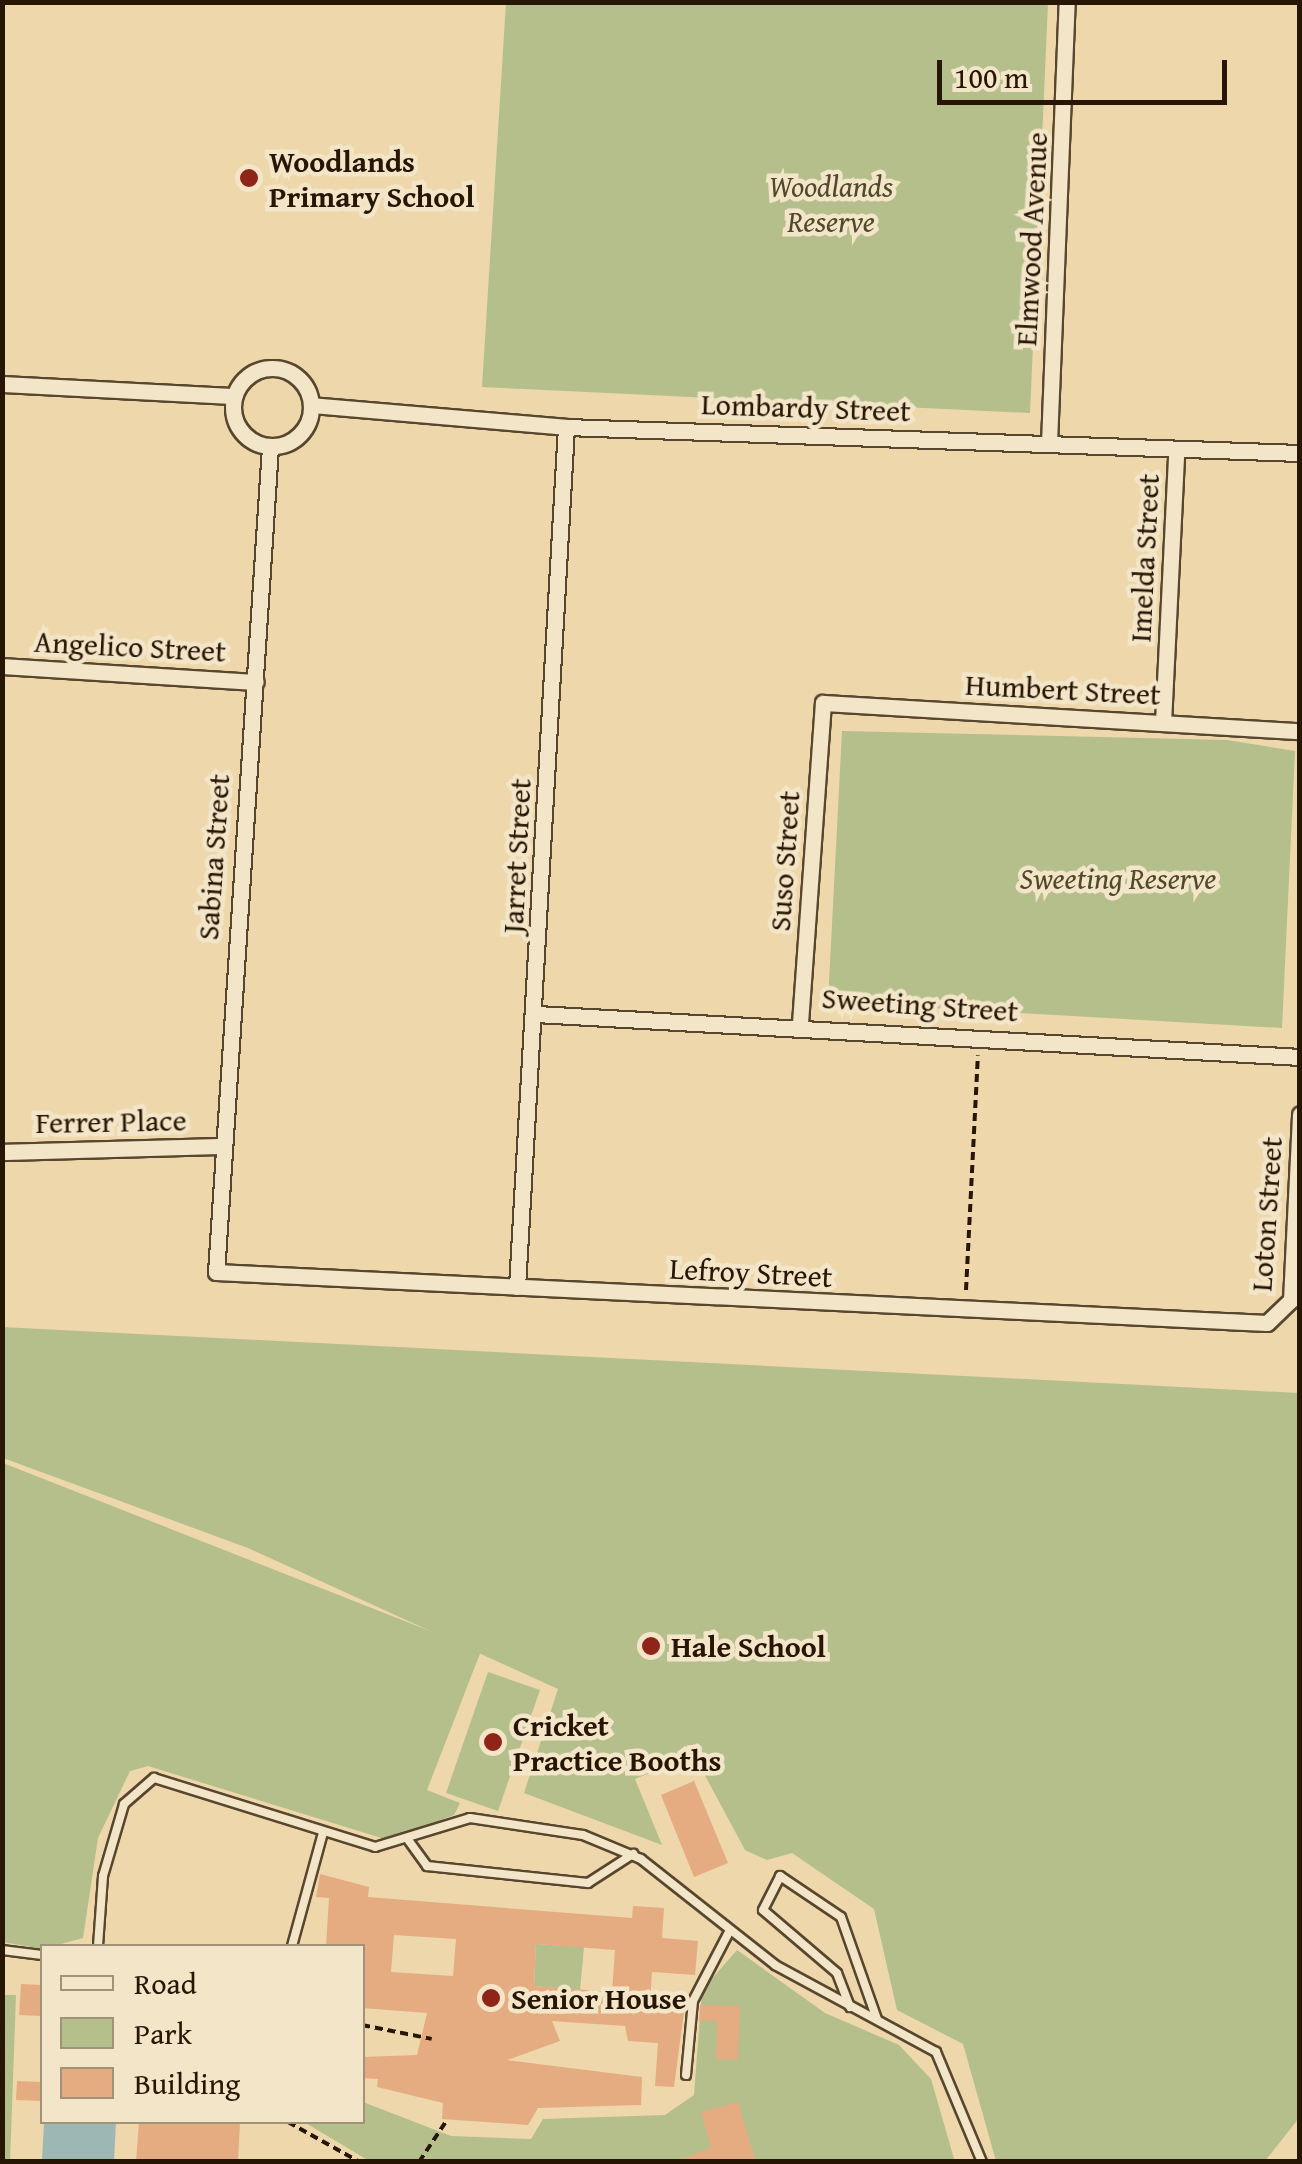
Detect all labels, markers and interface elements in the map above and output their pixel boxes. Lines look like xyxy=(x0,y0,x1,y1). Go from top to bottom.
scale bar xyxy=(942,40,1232,102)
text: 100 m xyxy=(954,55,1028,99)
street label: Elmwood Avenue xyxy=(1007,131,1055,347)
place label: Woodlands Primary School xyxy=(269,143,474,214)
marker: Woodlands Primary School xyxy=(238,167,260,189)
park label: Woodlands Reserve xyxy=(769,168,893,238)
street label: Lombardy Street xyxy=(701,385,911,429)
street label: Imelda Street xyxy=(1122,473,1166,643)
street label: Angelico Street xyxy=(33,623,227,669)
street label: Humbert Street xyxy=(964,666,1162,712)
street label: Sabina Street xyxy=(189,773,237,941)
street label: Jarret Street xyxy=(494,778,538,934)
street label: Suso Street xyxy=(761,790,807,932)
park label: Sweeting Reserve xyxy=(1020,860,1216,896)
street label: Sweeting Street xyxy=(821,979,1019,1029)
street label: Ferrer Place xyxy=(35,1102,187,1140)
street label: Loton Street xyxy=(1243,1135,1289,1293)
street label: Lefroy Street xyxy=(669,1250,833,1294)
place label: Hale School xyxy=(671,1628,826,1664)
marker: Hale School xyxy=(640,1635,662,1657)
place label: Cricket Practice Booths xyxy=(513,1707,721,1778)
marker: Cricket Practice Booths xyxy=(482,1731,504,1753)
legend xyxy=(40,1944,365,2124)
text: Road xyxy=(134,1961,197,2005)
place label: Senior House xyxy=(511,1980,686,2016)
marker: Senior House xyxy=(480,1987,502,2009)
text: Park xyxy=(134,2011,192,2055)
text: Building xyxy=(134,2061,240,2105)

